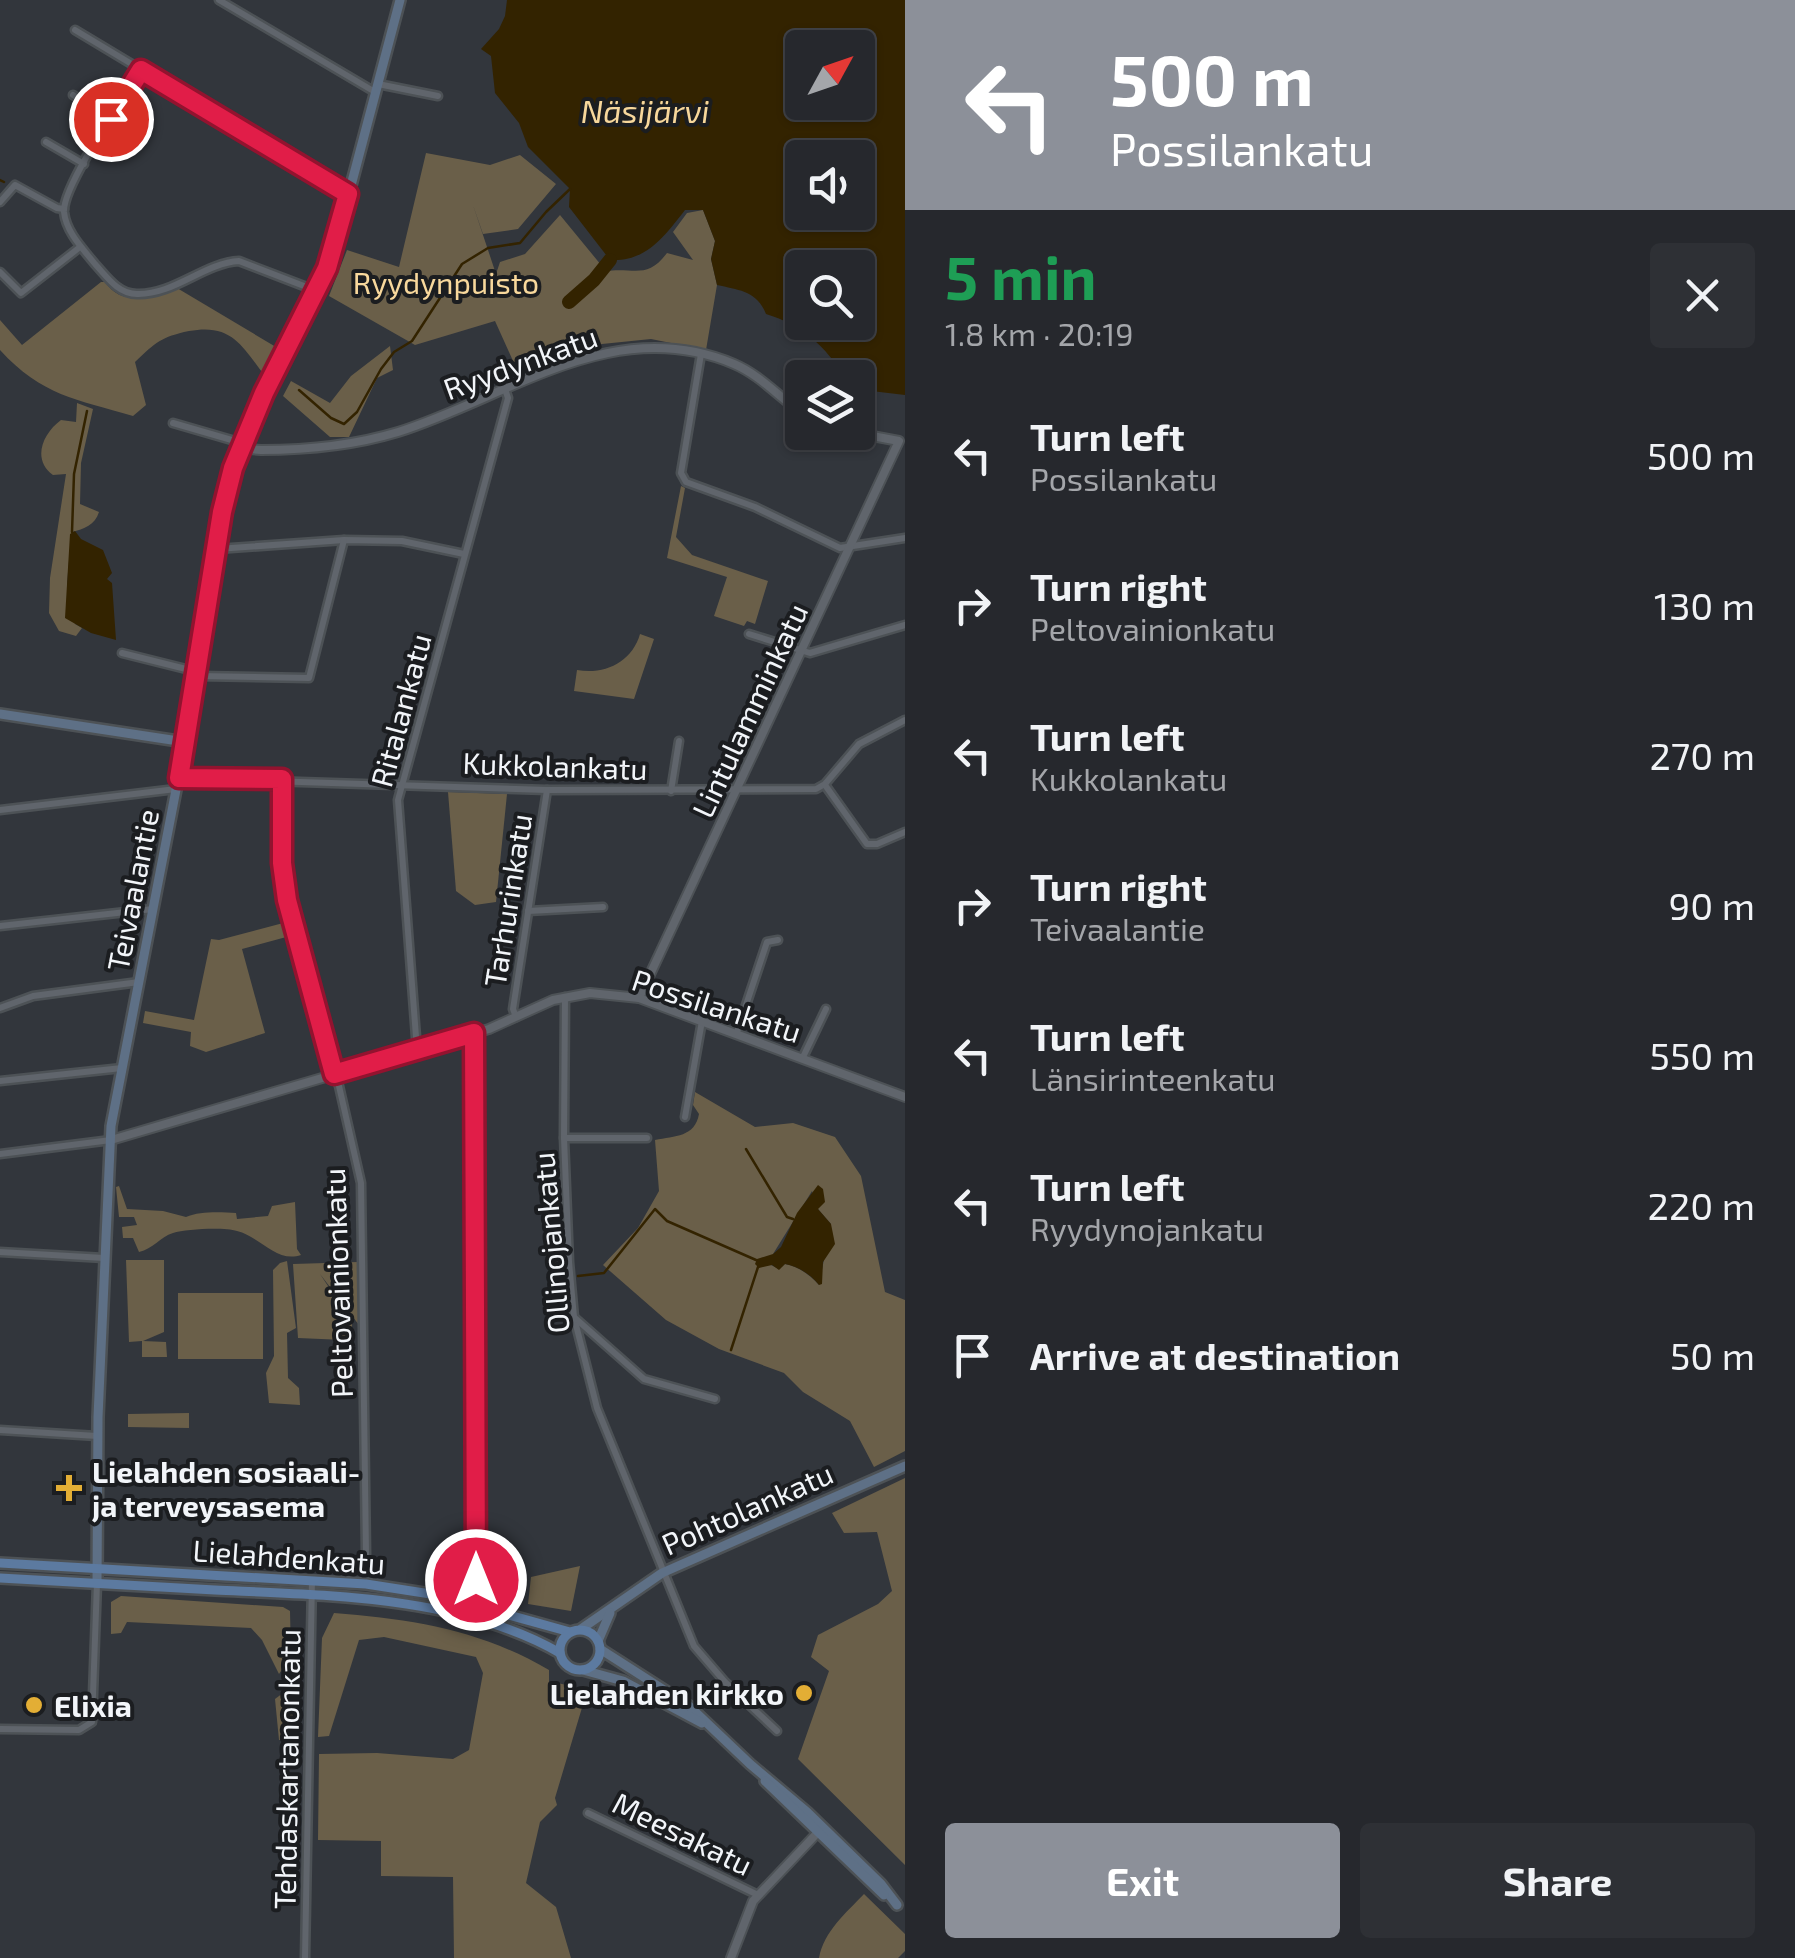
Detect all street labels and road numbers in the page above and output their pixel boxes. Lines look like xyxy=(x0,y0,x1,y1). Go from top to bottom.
street label: Ryydynkatu xyxy=(438,318,602,406)
street label: Lintulamminkatu xyxy=(684,597,814,823)
street label: Ritalankatu xyxy=(362,630,438,790)
street label: Kukkolankatu xyxy=(462,744,648,786)
street label: Teivaalantie xyxy=(99,806,165,974)
street label: Tarhurinkatu xyxy=(476,811,538,989)
street label: Possilankatu xyxy=(628,961,806,1049)
street label: Ollinojankatu xyxy=(524,1151,576,1335)
street label: Peltovainionkatu xyxy=(315,1167,359,1399)
street label: Pohtolankatu xyxy=(656,1454,838,1562)
street label: Lielahdenkatu xyxy=(192,1531,386,1581)
street label: Tehdaskartanonkatu xyxy=(266,1629,306,1909)
street label: Meesakatu xyxy=(607,1784,759,1882)

